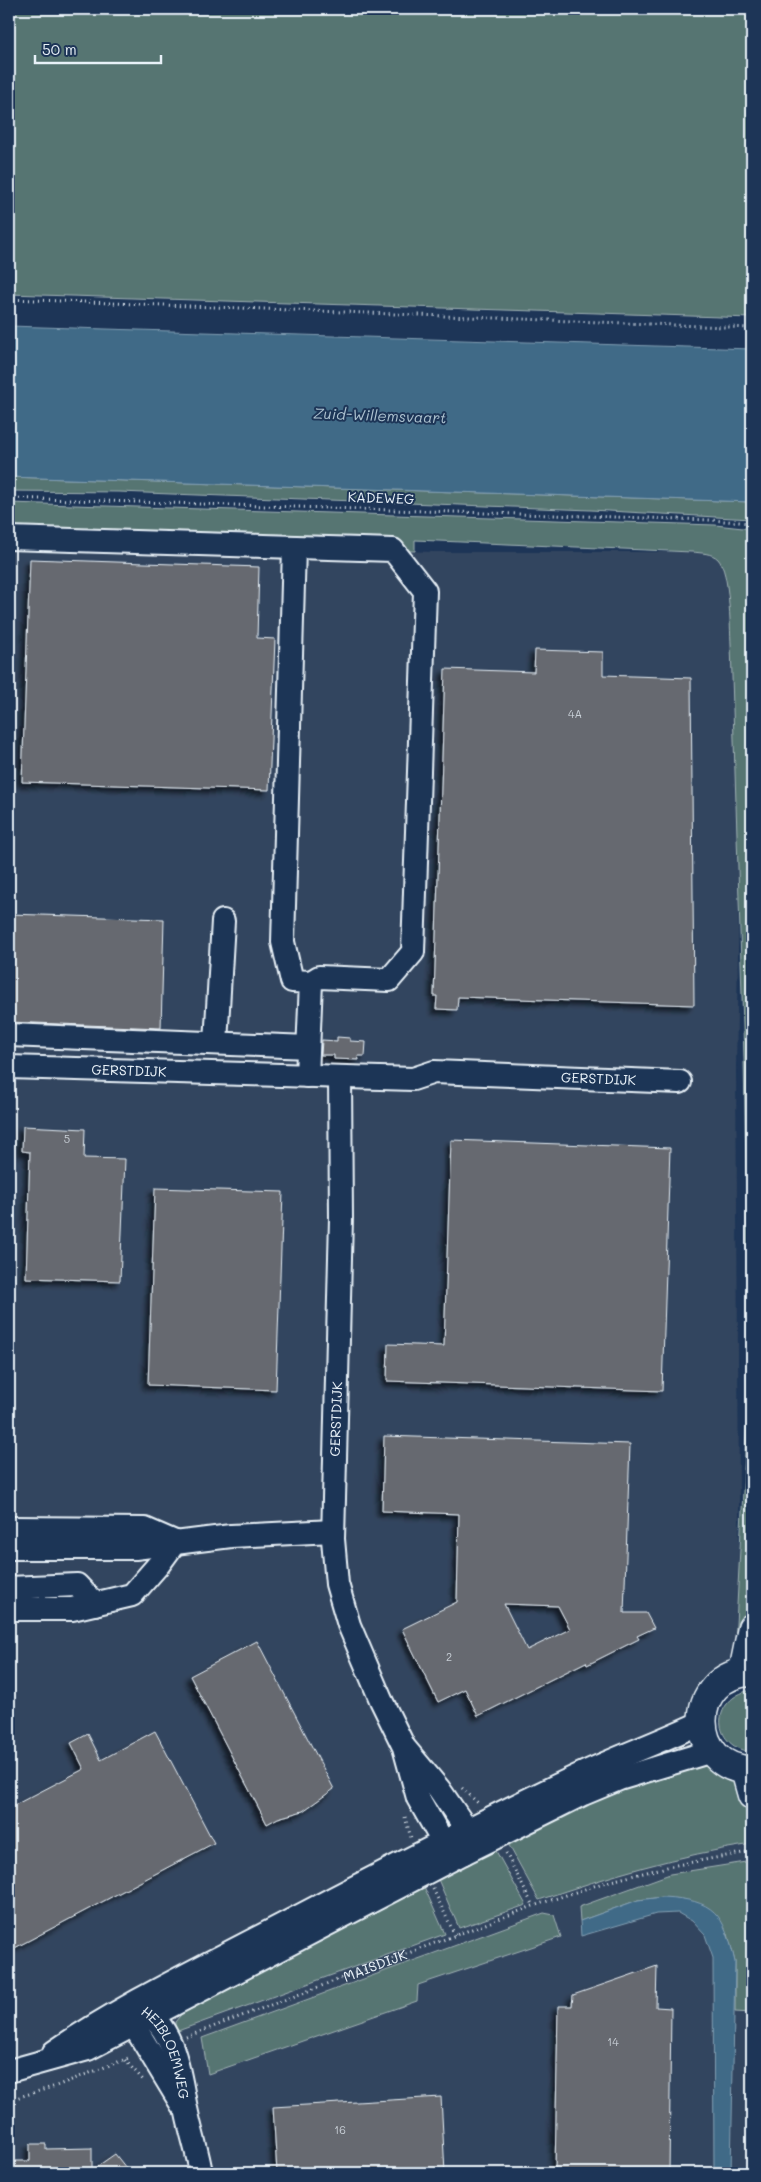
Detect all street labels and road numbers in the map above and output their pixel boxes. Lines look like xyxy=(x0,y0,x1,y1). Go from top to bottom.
street label: KADEWEG xyxy=(347,487,415,508)
street label: GERSTDIJK xyxy=(91,1059,167,1081)
street label: GERSTDIJK xyxy=(561,1067,637,1089)
street label: GERSTDIJK xyxy=(325,1381,346,1457)
street label: MAISDIJK xyxy=(340,1944,410,1986)
street label: HEIBLOEMWEG xyxy=(138,2001,194,2100)

